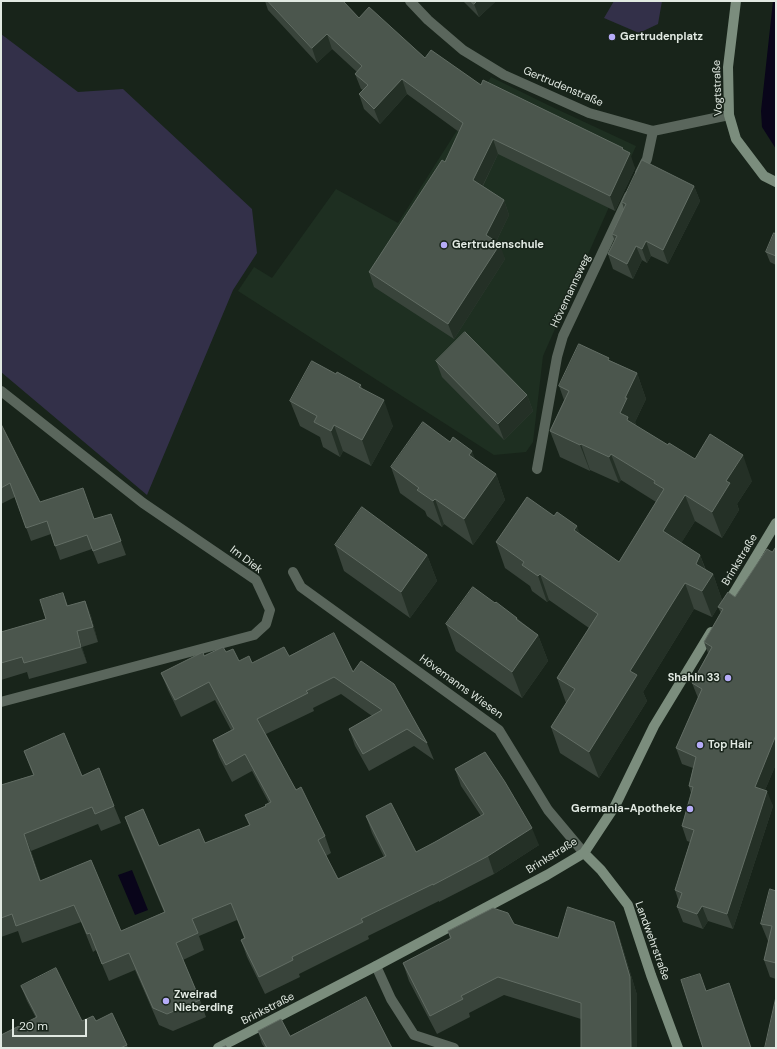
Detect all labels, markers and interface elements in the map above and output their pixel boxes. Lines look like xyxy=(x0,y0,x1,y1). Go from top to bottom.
place label: Gertrudenplatz xyxy=(620,30,703,44)
marker: Gertrudenplatz xyxy=(607,32,617,42)
street label: Vogtstraße xyxy=(710,60,726,116)
street label: Gertrudenstraße xyxy=(521,64,605,110)
place label: Gertrudenschule xyxy=(452,238,544,252)
marker: Gertrudenschule xyxy=(439,240,449,250)
street label: Hövemannsweg xyxy=(548,252,594,330)
street label: Brinkstraße xyxy=(719,532,761,588)
street label: Im Diek xyxy=(227,544,265,576)
street label: Hövemanns Wiesen xyxy=(417,652,505,722)
place label: Shahin 33 xyxy=(668,671,720,685)
marker: Shahin 33 xyxy=(723,673,733,683)
place label: Top Hair xyxy=(708,738,752,752)
marker: Top Hair xyxy=(695,740,705,750)
place label: Germania-Apotheke xyxy=(571,802,682,816)
marker: Germania-Apotheke xyxy=(685,804,695,814)
street label: Brinkstraße xyxy=(524,835,580,877)
street label: Landwehrstraße xyxy=(632,900,672,982)
place label: Zweirad Nieberding xyxy=(174,988,233,1014)
street label: Brinkstraße xyxy=(239,990,297,1028)
marker: Zweirad Nieberding xyxy=(161,996,171,1006)
scale bar xyxy=(14,1011,89,1037)
text: 20 m xyxy=(19,1018,48,1034)

